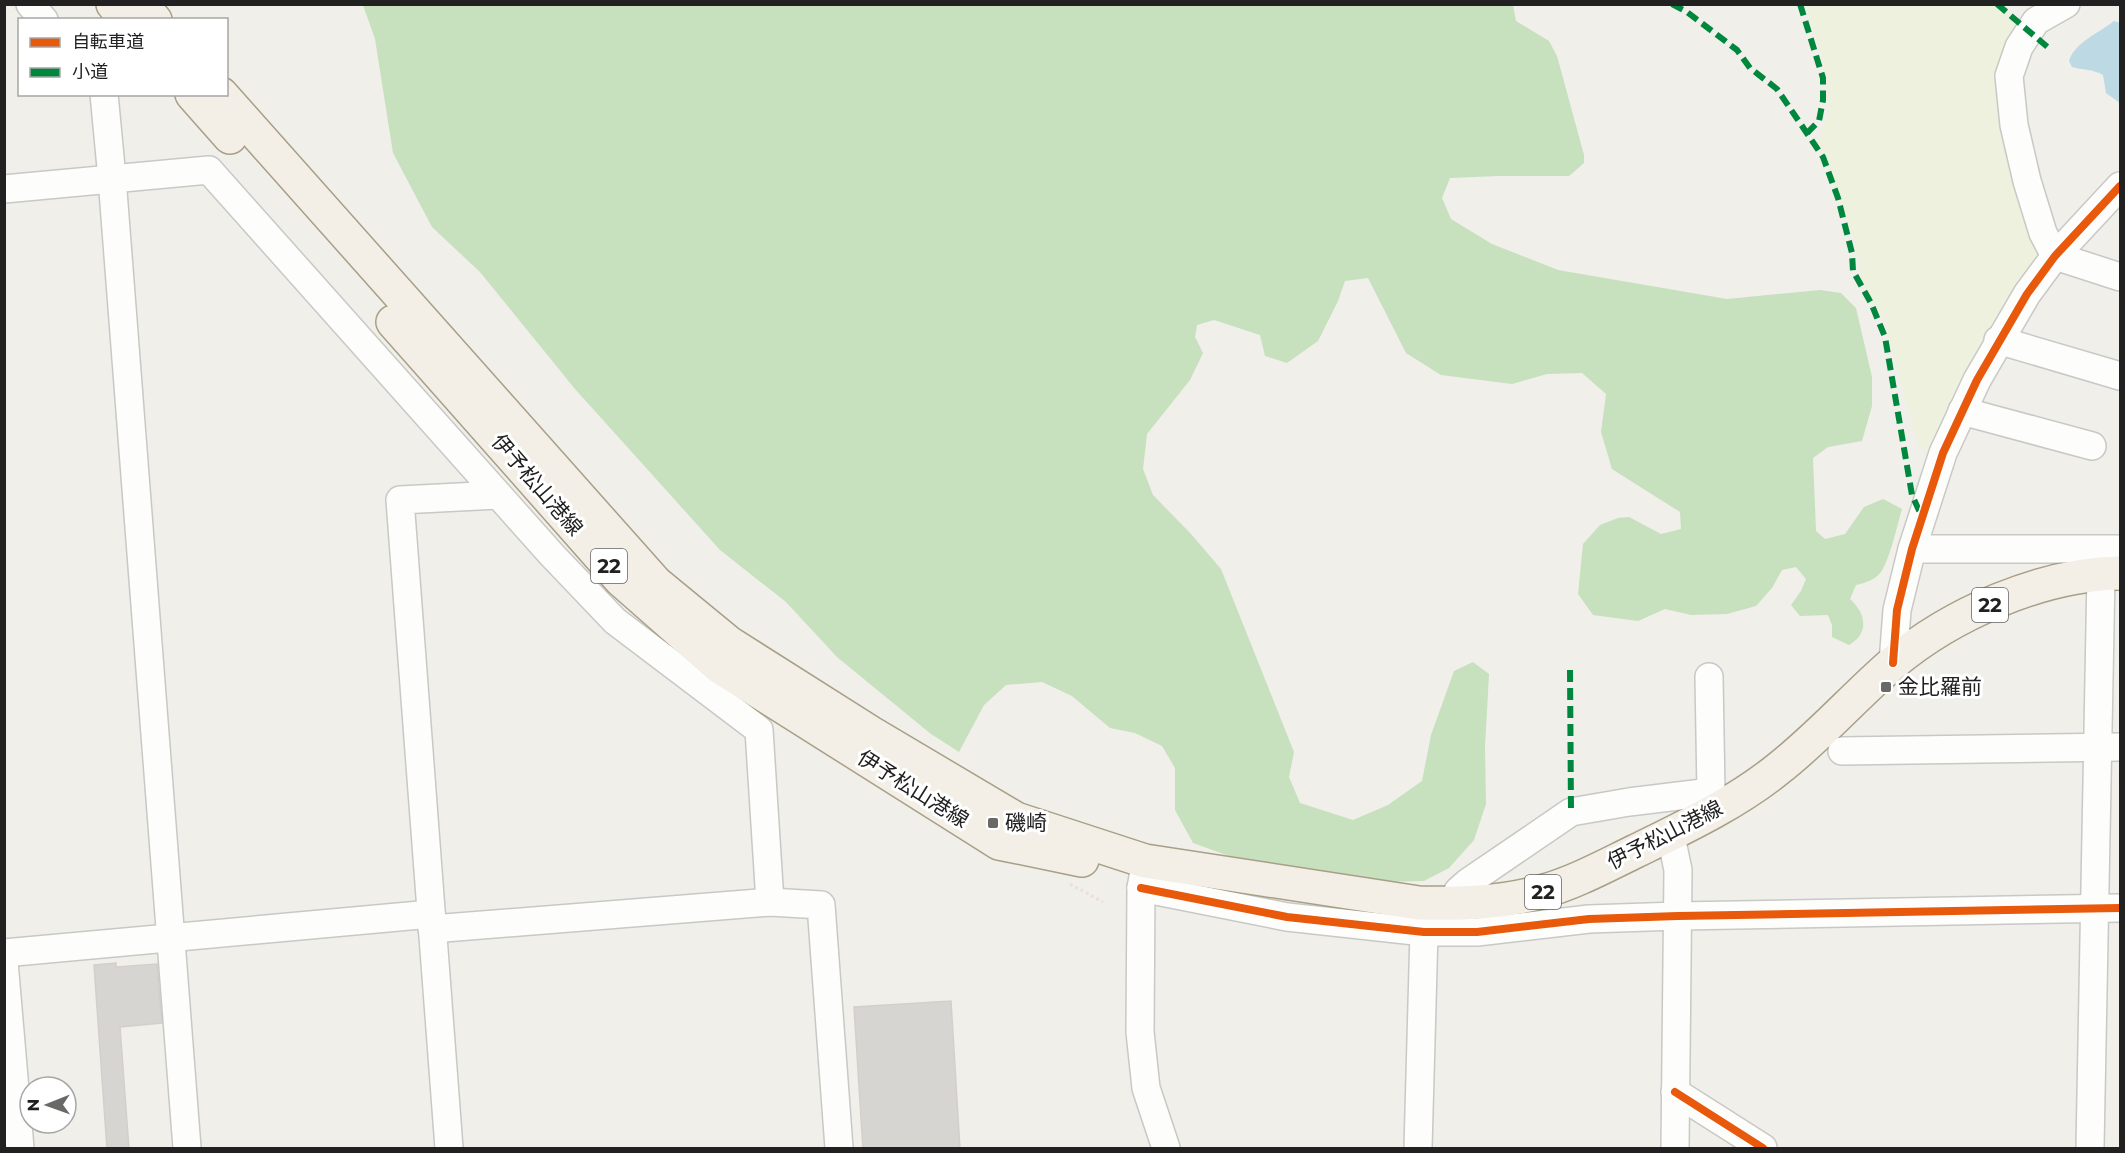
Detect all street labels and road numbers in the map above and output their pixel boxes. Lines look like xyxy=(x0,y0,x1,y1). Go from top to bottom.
street label: 伊予松山港線 xyxy=(487,429,588,540)
road number: 22 xyxy=(591,549,627,583)
road number: 22 xyxy=(1972,588,2008,622)
street label: 伊予松山港線 xyxy=(853,745,973,833)
street label: 伊予松山港線 xyxy=(1603,795,1727,874)
road number: 22 xyxy=(1525,875,1561,909)

